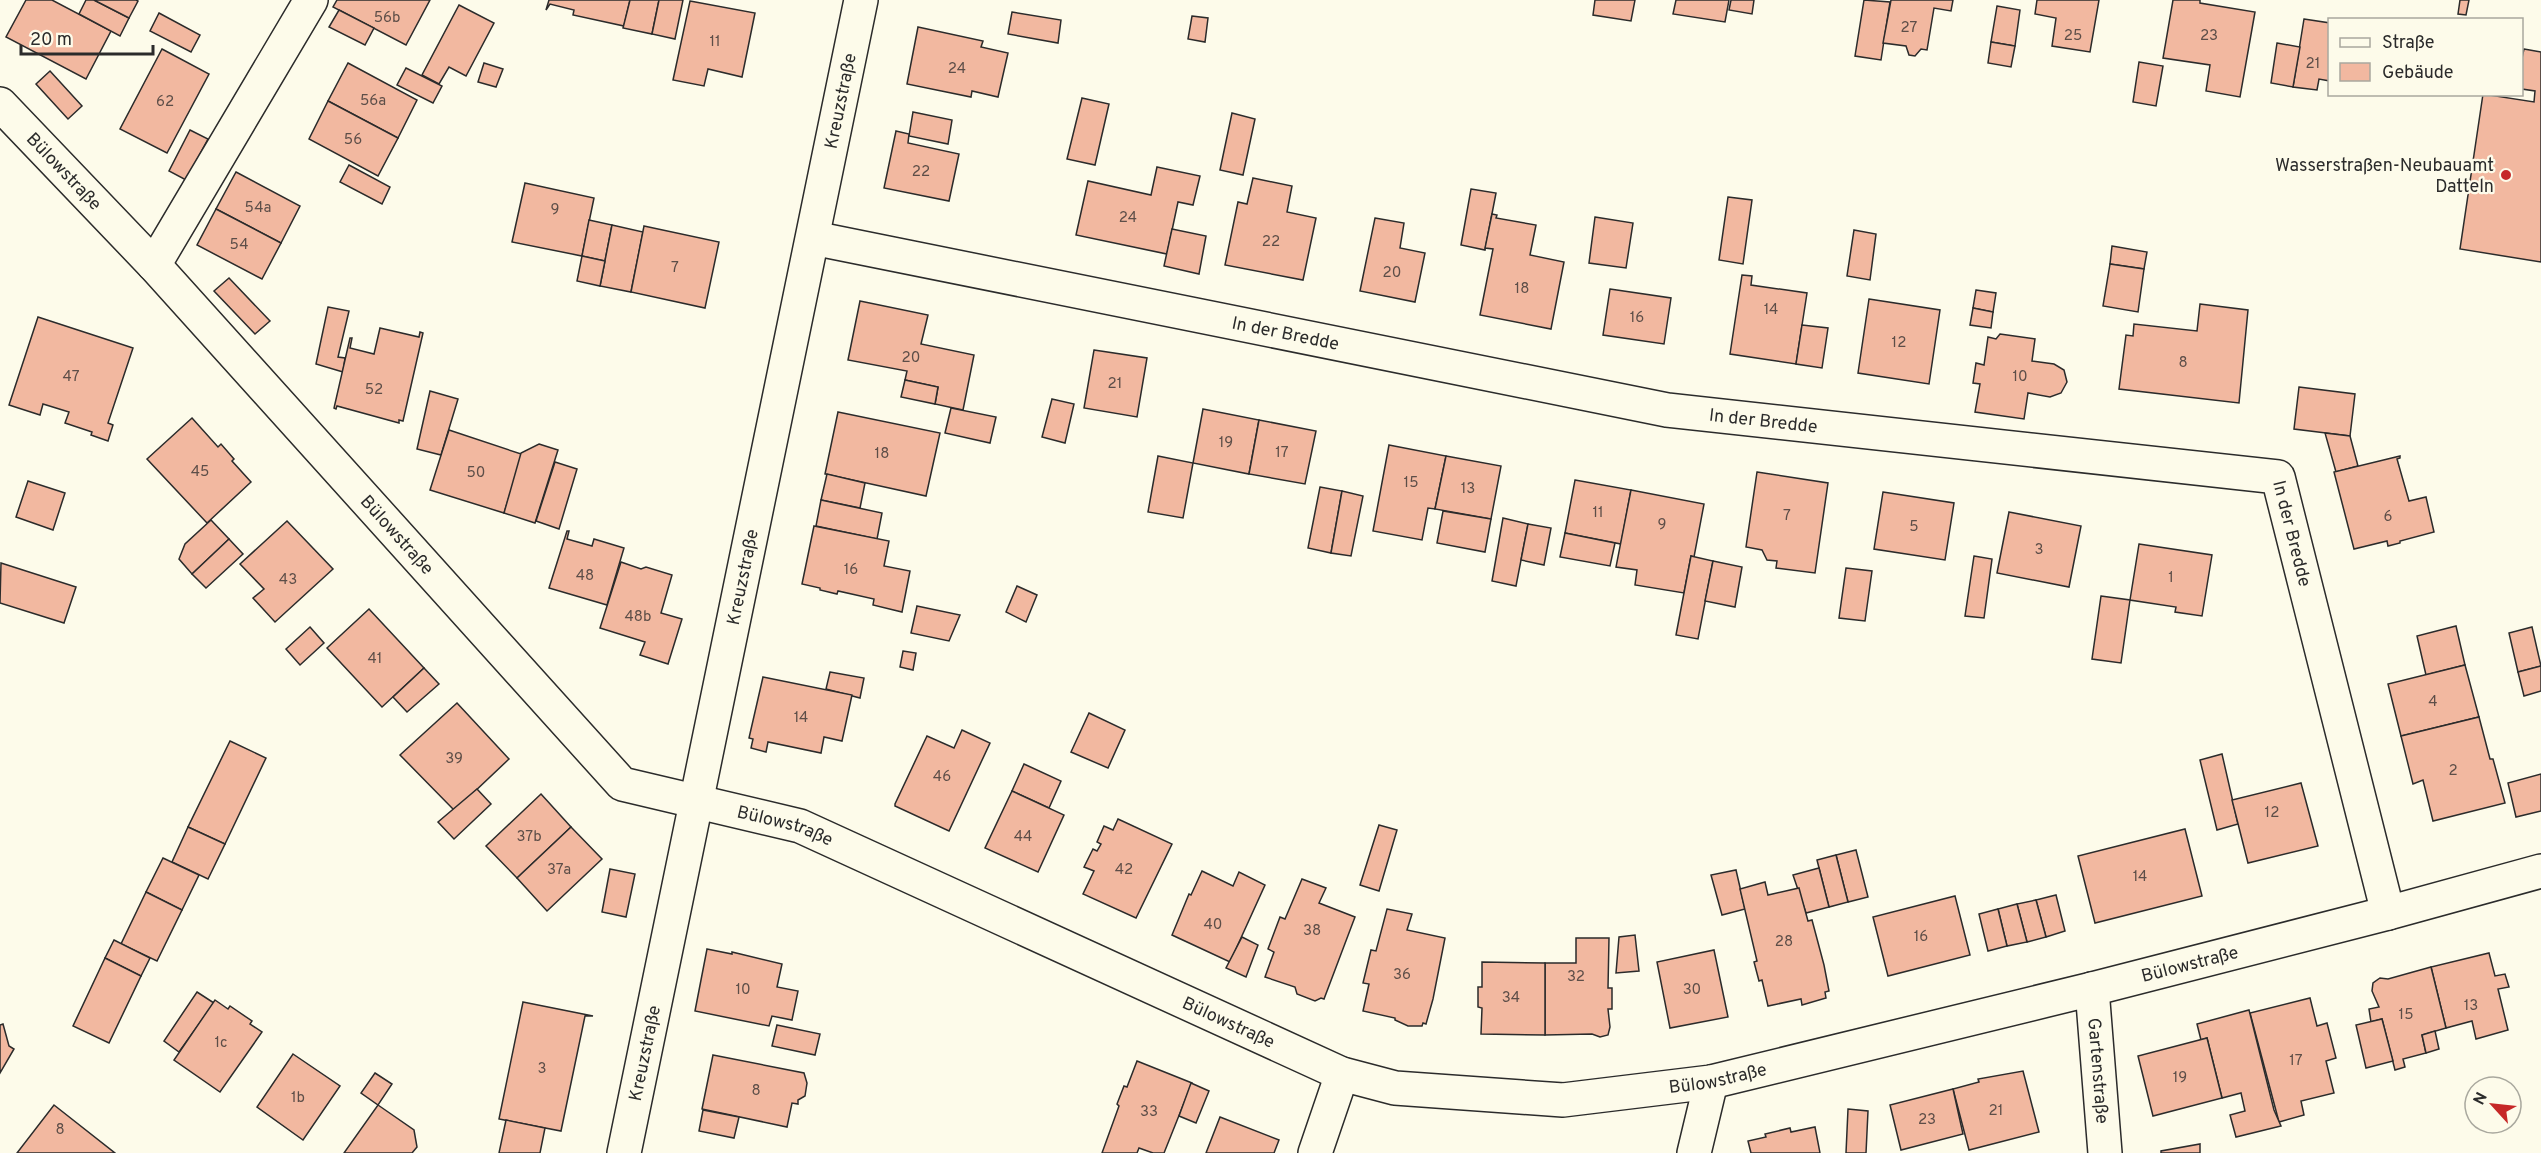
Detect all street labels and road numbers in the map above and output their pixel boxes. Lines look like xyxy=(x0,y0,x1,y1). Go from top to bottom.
street label: Kreuzstraße xyxy=(821,51,863,151)
street label: Bülowstraße xyxy=(21,128,106,216)
street label: In der Bredde xyxy=(1229,313,1341,357)
street label: In der Bredde xyxy=(1708,405,1819,439)
street label: In der Bredde xyxy=(2266,478,2315,589)
street label: Bülowstraße xyxy=(354,491,438,580)
street label: Kreuzstraße xyxy=(723,527,765,627)
street label: Bülowstraße xyxy=(734,802,836,852)
street label: Bülowstraße xyxy=(2139,942,2241,989)
street label: Bülowstraße xyxy=(1178,992,1278,1055)
street label: Kreuzstraße xyxy=(625,1003,667,1103)
street label: Gartenstraße xyxy=(2081,1017,2113,1125)
street label: Bülowstraße xyxy=(1667,1059,1769,1100)

